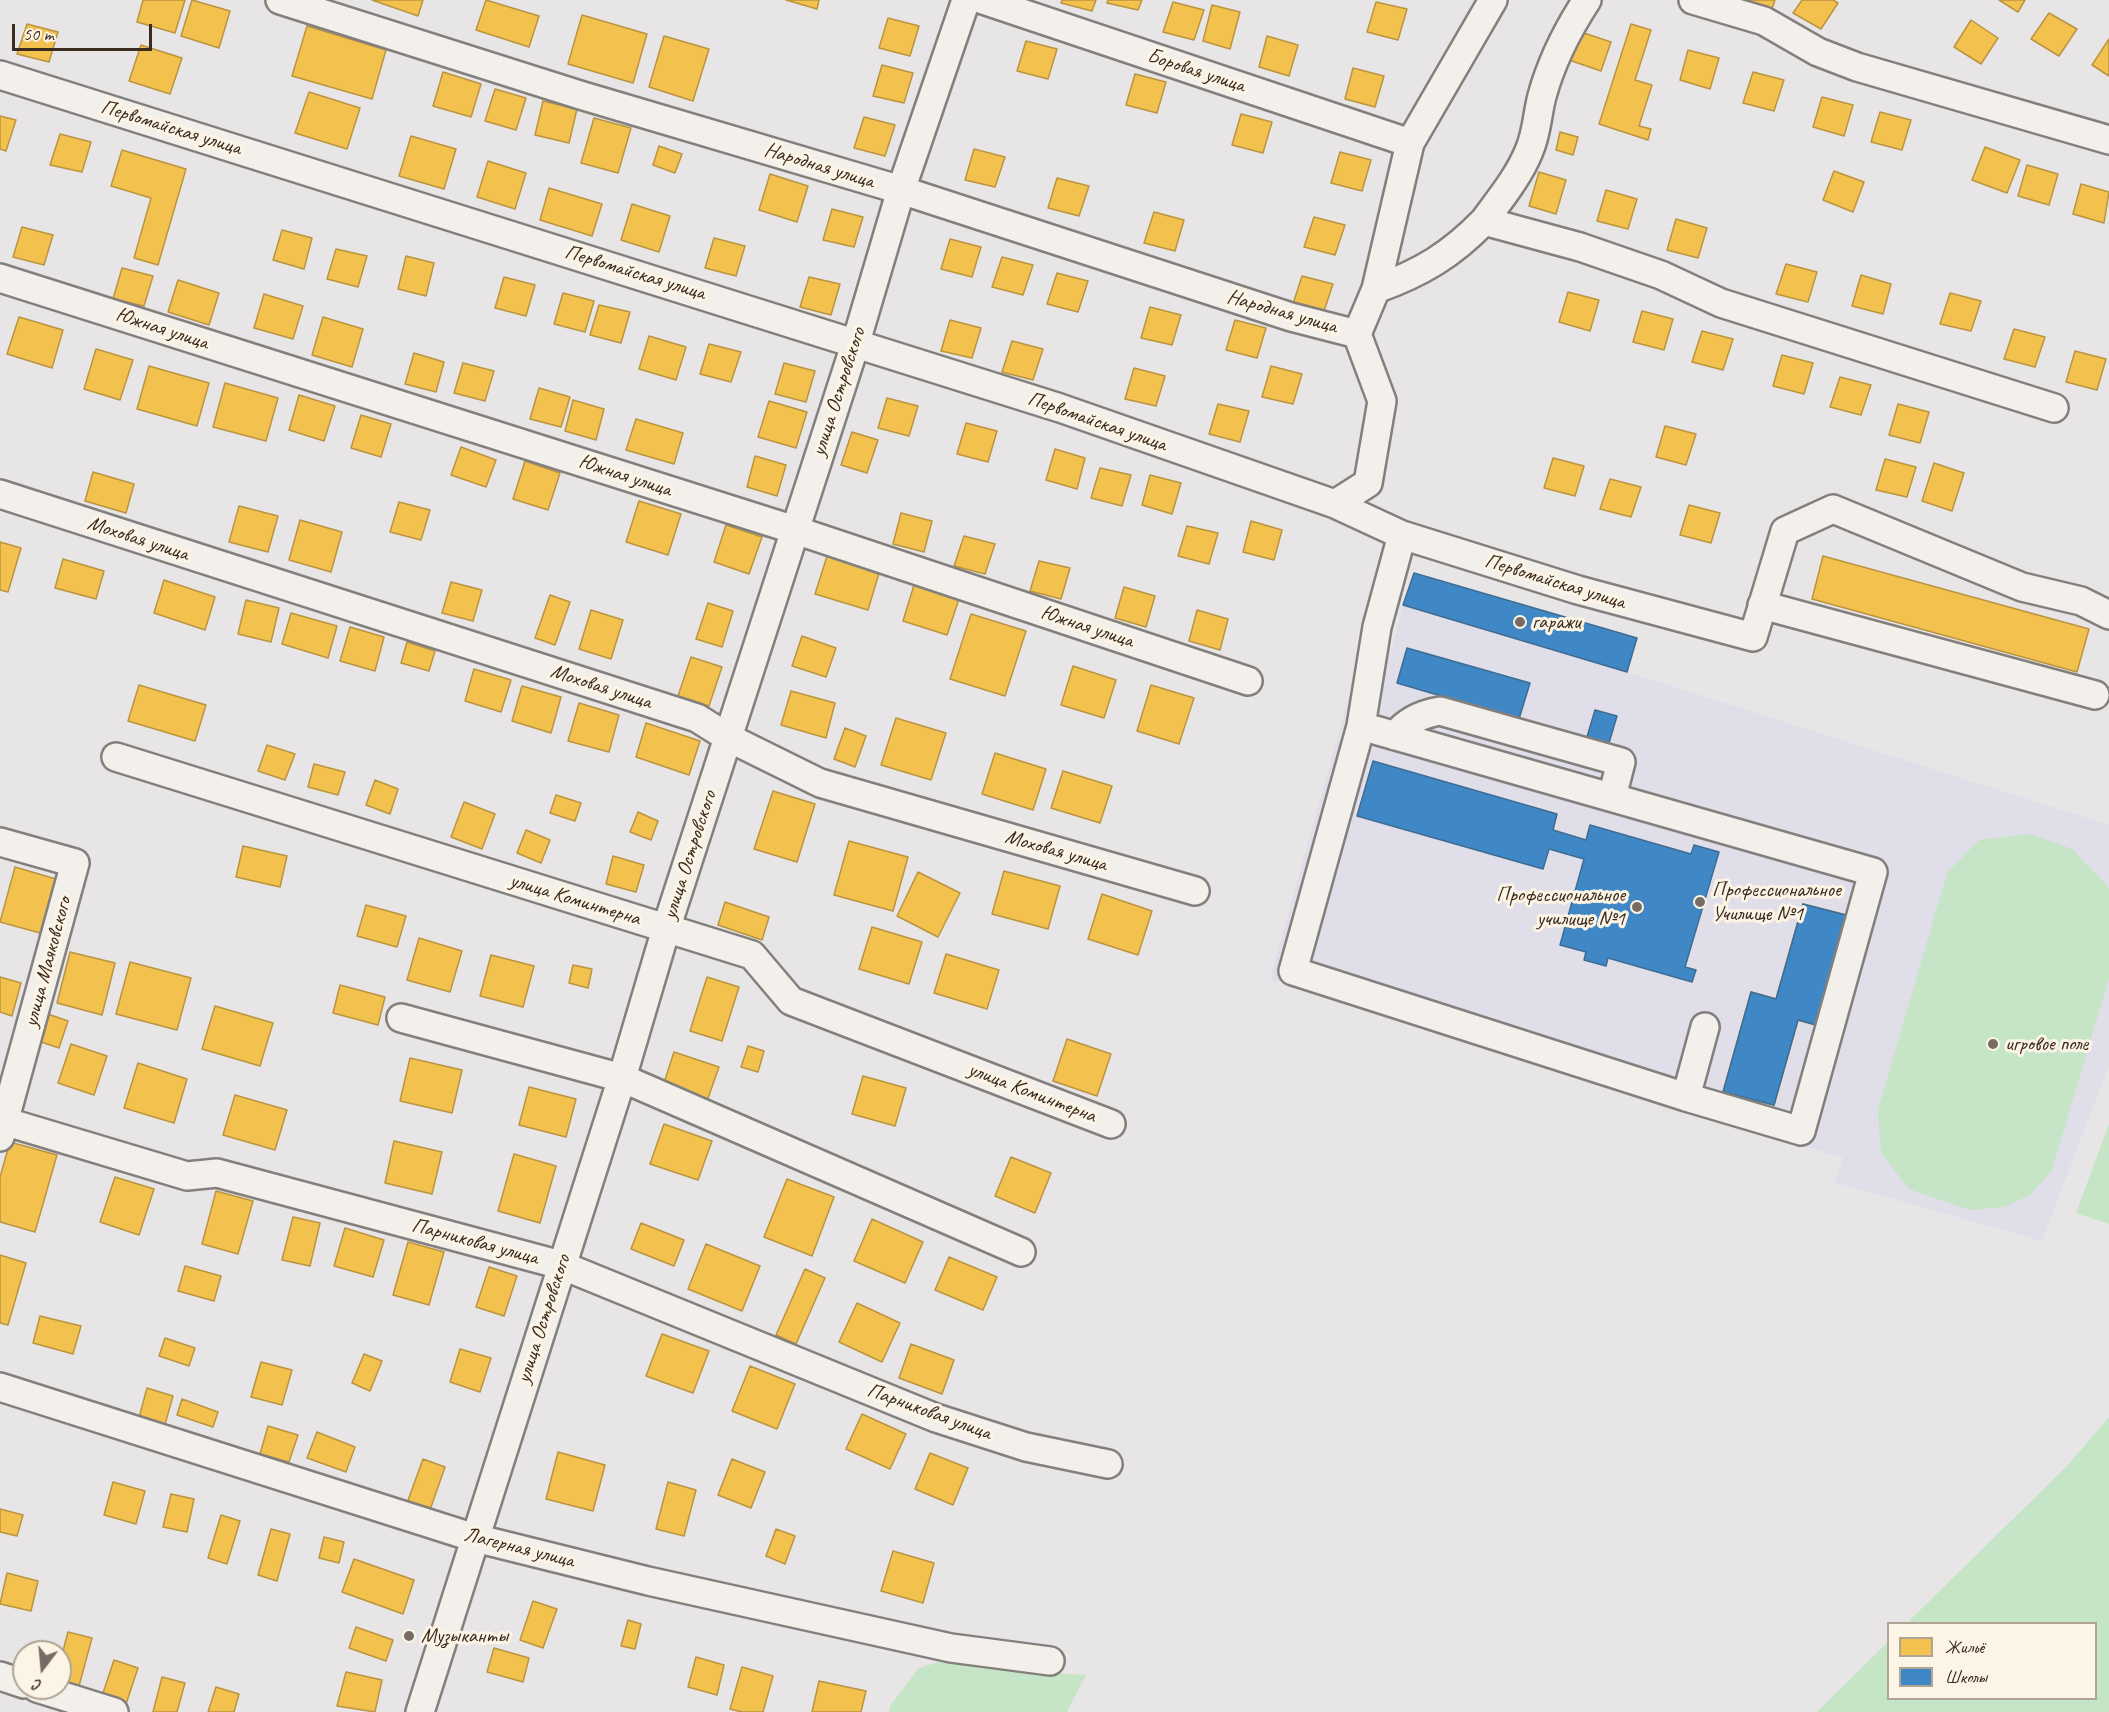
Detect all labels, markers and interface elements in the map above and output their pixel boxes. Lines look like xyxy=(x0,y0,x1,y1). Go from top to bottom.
scale bar xyxy=(15,12,154,50)
text: 50 m xyxy=(23,23,54,45)
street label: Боровая улица xyxy=(1144,43,1248,99)
street label: Первомайская улица xyxy=(98,95,244,161)
street label: Народная улица xyxy=(761,137,877,195)
street label: Первомайская улица xyxy=(562,240,708,306)
street label: Народная улица xyxy=(1224,284,1340,340)
street label: Южная улица xyxy=(113,302,211,356)
street label: улица Островского xyxy=(806,325,872,459)
street label: Первомайская улица xyxy=(1024,386,1170,458)
street label: Южная улица xyxy=(576,449,674,503)
street label: Моховая улица xyxy=(84,511,192,567)
street label: Первомайская улица xyxy=(1482,549,1628,615)
street label: Южная улица xyxy=(1038,600,1136,654)
place label: гаражи xyxy=(1532,609,1580,635)
marker: гаражи xyxy=(1513,615,1527,629)
street label: Моховая улица xyxy=(547,659,655,715)
street label: улица Островского xyxy=(657,788,723,922)
street label: Моховая улица xyxy=(1002,824,1110,878)
street label: улица Коминтерна xyxy=(507,868,643,932)
place label: Профессиональное Училище №1 xyxy=(1712,877,1841,927)
place label: Профессиональное училище №1 xyxy=(1496,882,1625,932)
street label: улица Маяковского xyxy=(19,894,77,1030)
marker: Профессиональное Училище №1 xyxy=(1693,895,1707,909)
marker: Профессиональное училище №1 xyxy=(1630,900,1644,914)
place label: игровое поле xyxy=(2005,1031,2088,1057)
marker: игровое поле xyxy=(1986,1037,2000,1051)
street label: улица Коминтерна xyxy=(964,1057,1100,1129)
street label: Парниковая улица xyxy=(409,1213,541,1271)
street label: улица Островского xyxy=(511,1252,577,1386)
street label: Парниковая улица xyxy=(864,1378,994,1446)
street label: Лагерная улица xyxy=(461,1522,577,1574)
legend xyxy=(1887,1622,2097,1700)
place label: Музыканты xyxy=(421,1623,508,1649)
marker: Музыканты xyxy=(402,1629,416,1643)
text: Жильё xyxy=(1945,1636,1984,1658)
north arrow xyxy=(12,1640,72,1700)
text: Школы xyxy=(1945,1666,1987,1688)
text: С xyxy=(31,1675,44,1696)

